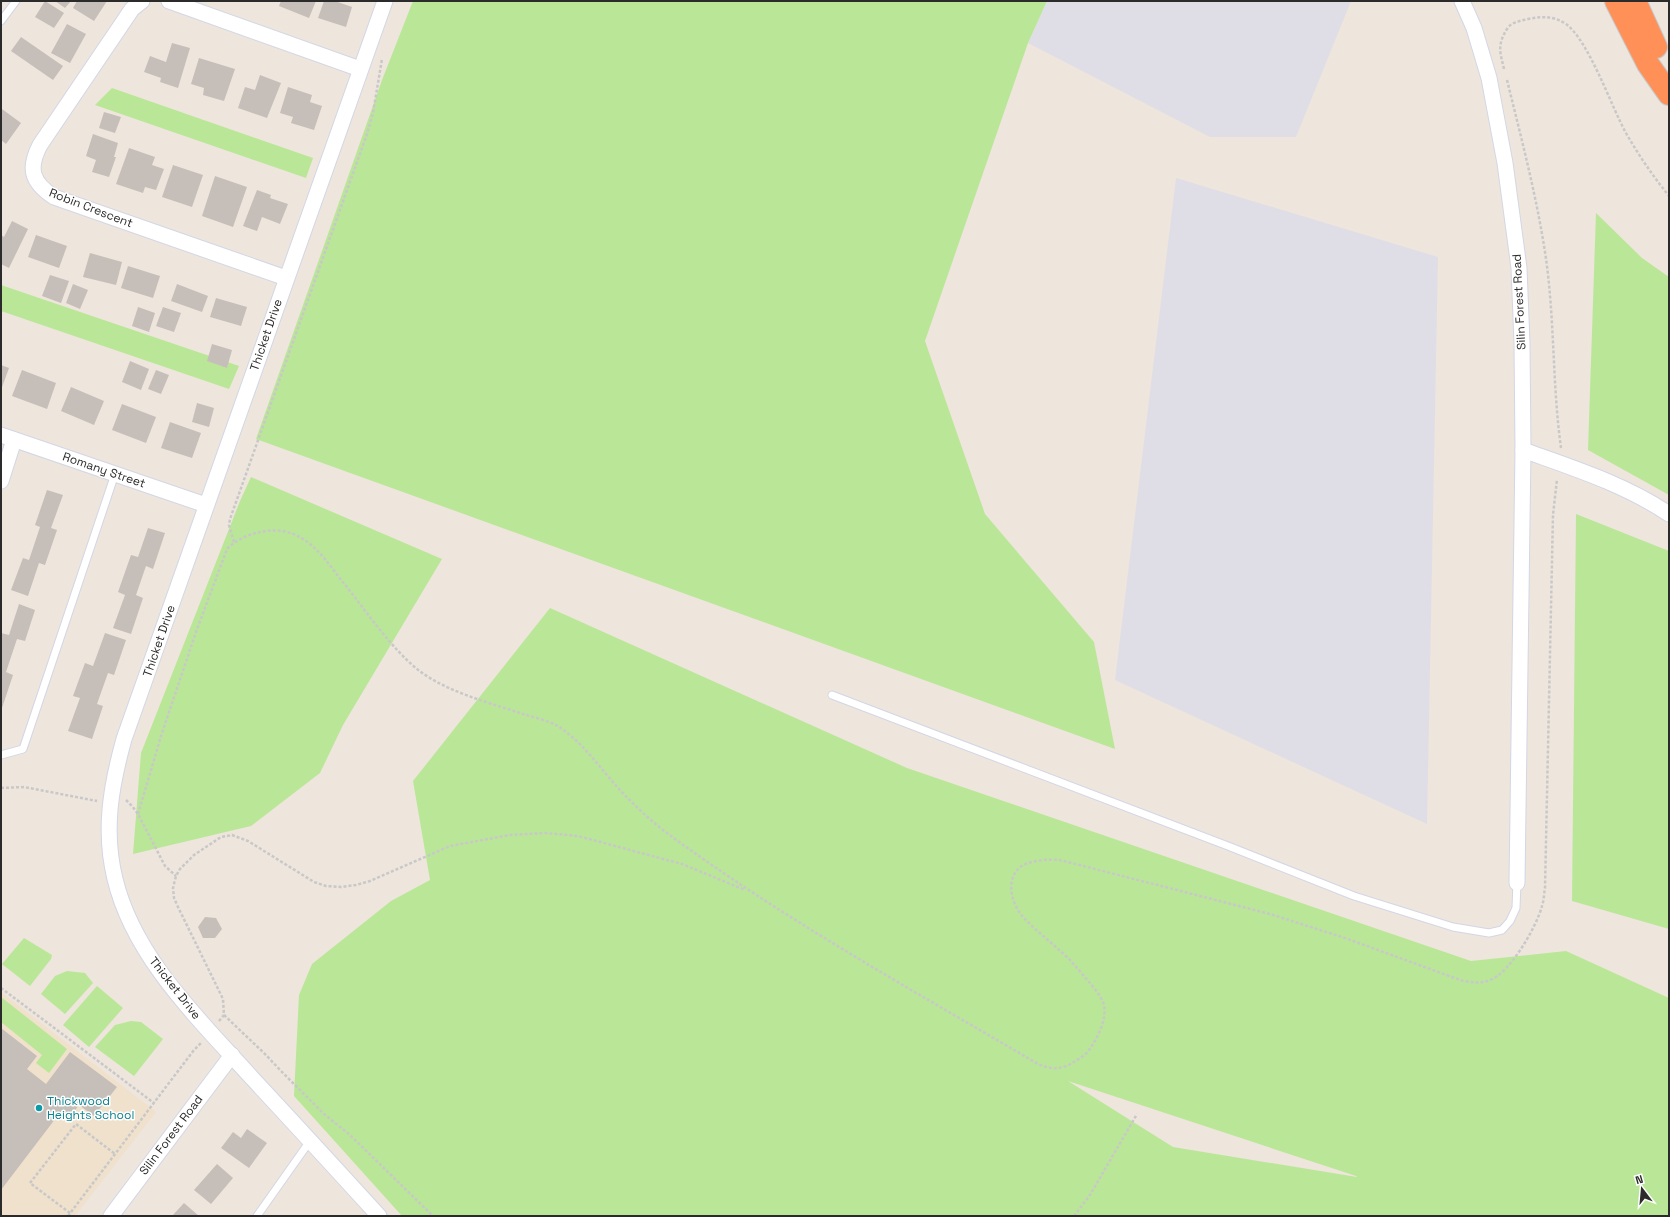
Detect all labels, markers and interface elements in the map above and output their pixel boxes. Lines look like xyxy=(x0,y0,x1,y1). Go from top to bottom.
street label: Robin Crescent xyxy=(47,185,135,231)
street label: Silin Forest Road xyxy=(1508,254,1530,350)
street label: Thicket Drive xyxy=(246,297,286,373)
street label: Romany Street xyxy=(60,448,148,492)
street label: Thicket Drive xyxy=(139,603,179,679)
street label: Thicket Drive xyxy=(146,954,204,1022)
street label: Silin Forest Road xyxy=(136,1092,206,1178)
place label: Thickwood Heights School xyxy=(47,1093,134,1123)
marker: Thickwood Heights School xyxy=(34,1103,44,1113)
north arrow xyxy=(1622,1169,1662,1209)
text: N xyxy=(1634,1172,1645,1187)

